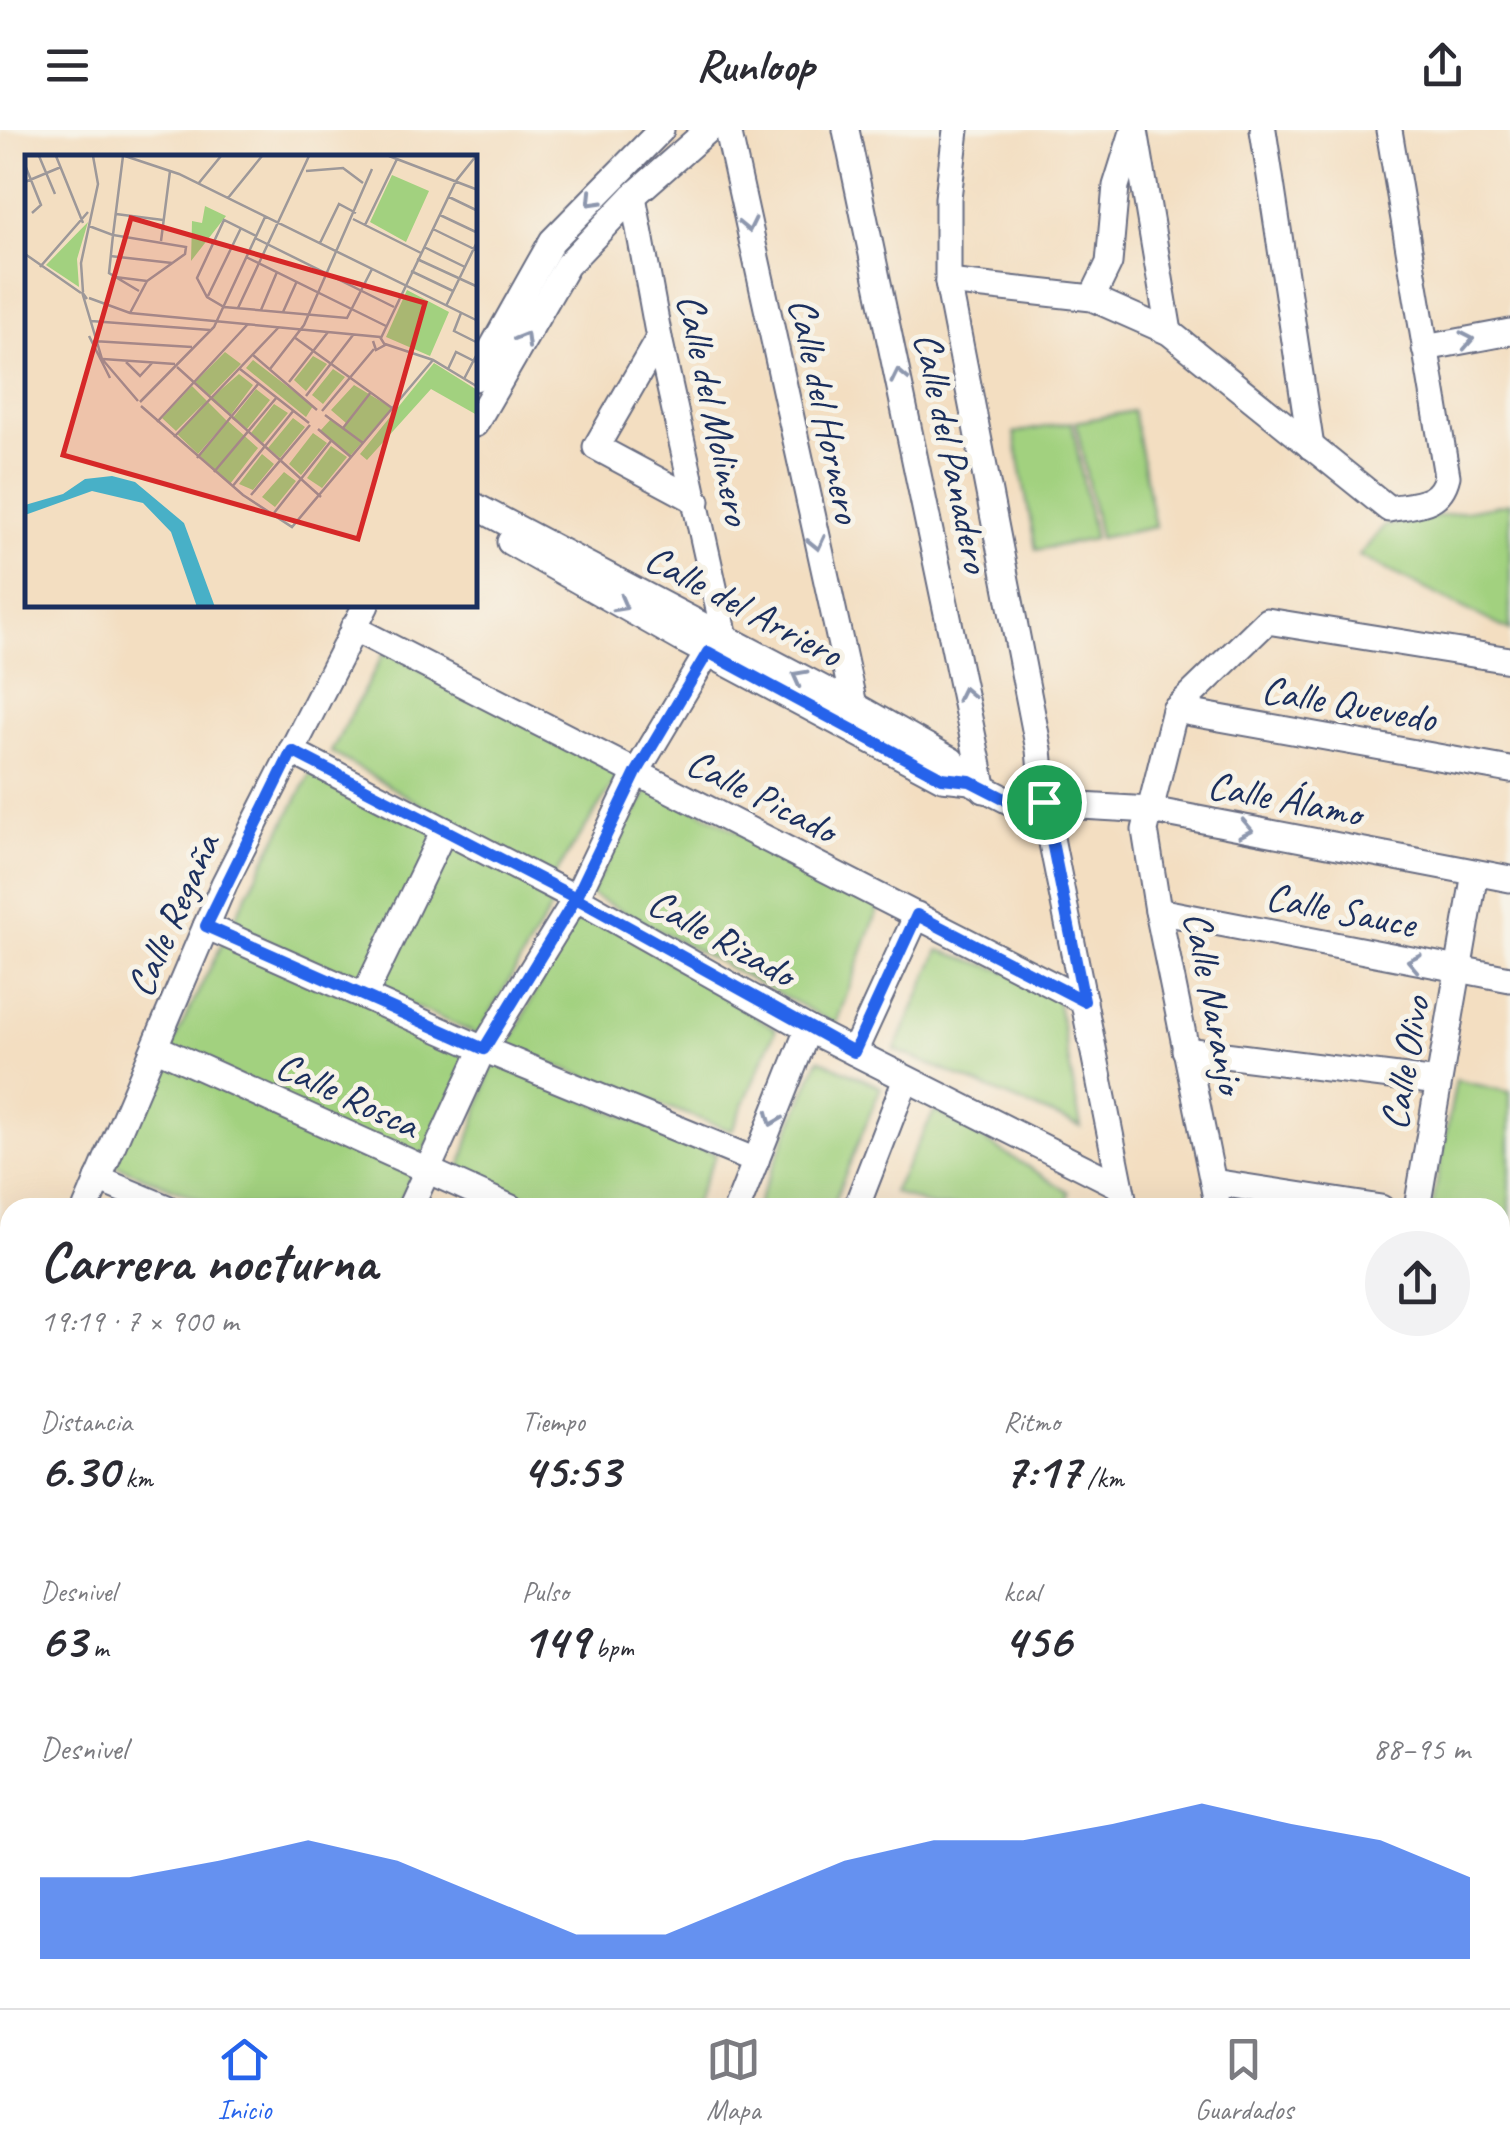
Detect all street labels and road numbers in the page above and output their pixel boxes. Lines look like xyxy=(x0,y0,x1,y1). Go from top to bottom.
street label: Calle del Molinero xyxy=(665,289,763,531)
street label: Calle del Hornero xyxy=(777,293,874,529)
street label: Calle del Panadero xyxy=(902,328,1002,578)
street label: Calle del Arriero xyxy=(637,533,852,679)
street label: Calle Quevedo xyxy=(1258,664,1442,744)
street label: Calle Picado xyxy=(678,737,848,857)
street label: Calle Álamo xyxy=(1204,760,1370,839)
street label: Calle Regaña xyxy=(115,824,232,1004)
street label: Calle Sauce xyxy=(1262,871,1423,950)
street label: Calle Rizado xyxy=(639,877,807,1000)
street label: Calle Naranjo xyxy=(1172,907,1257,1101)
street label: Calle Olivo xyxy=(1369,991,1442,1133)
street label: Calle Rosca xyxy=(268,1040,429,1151)

